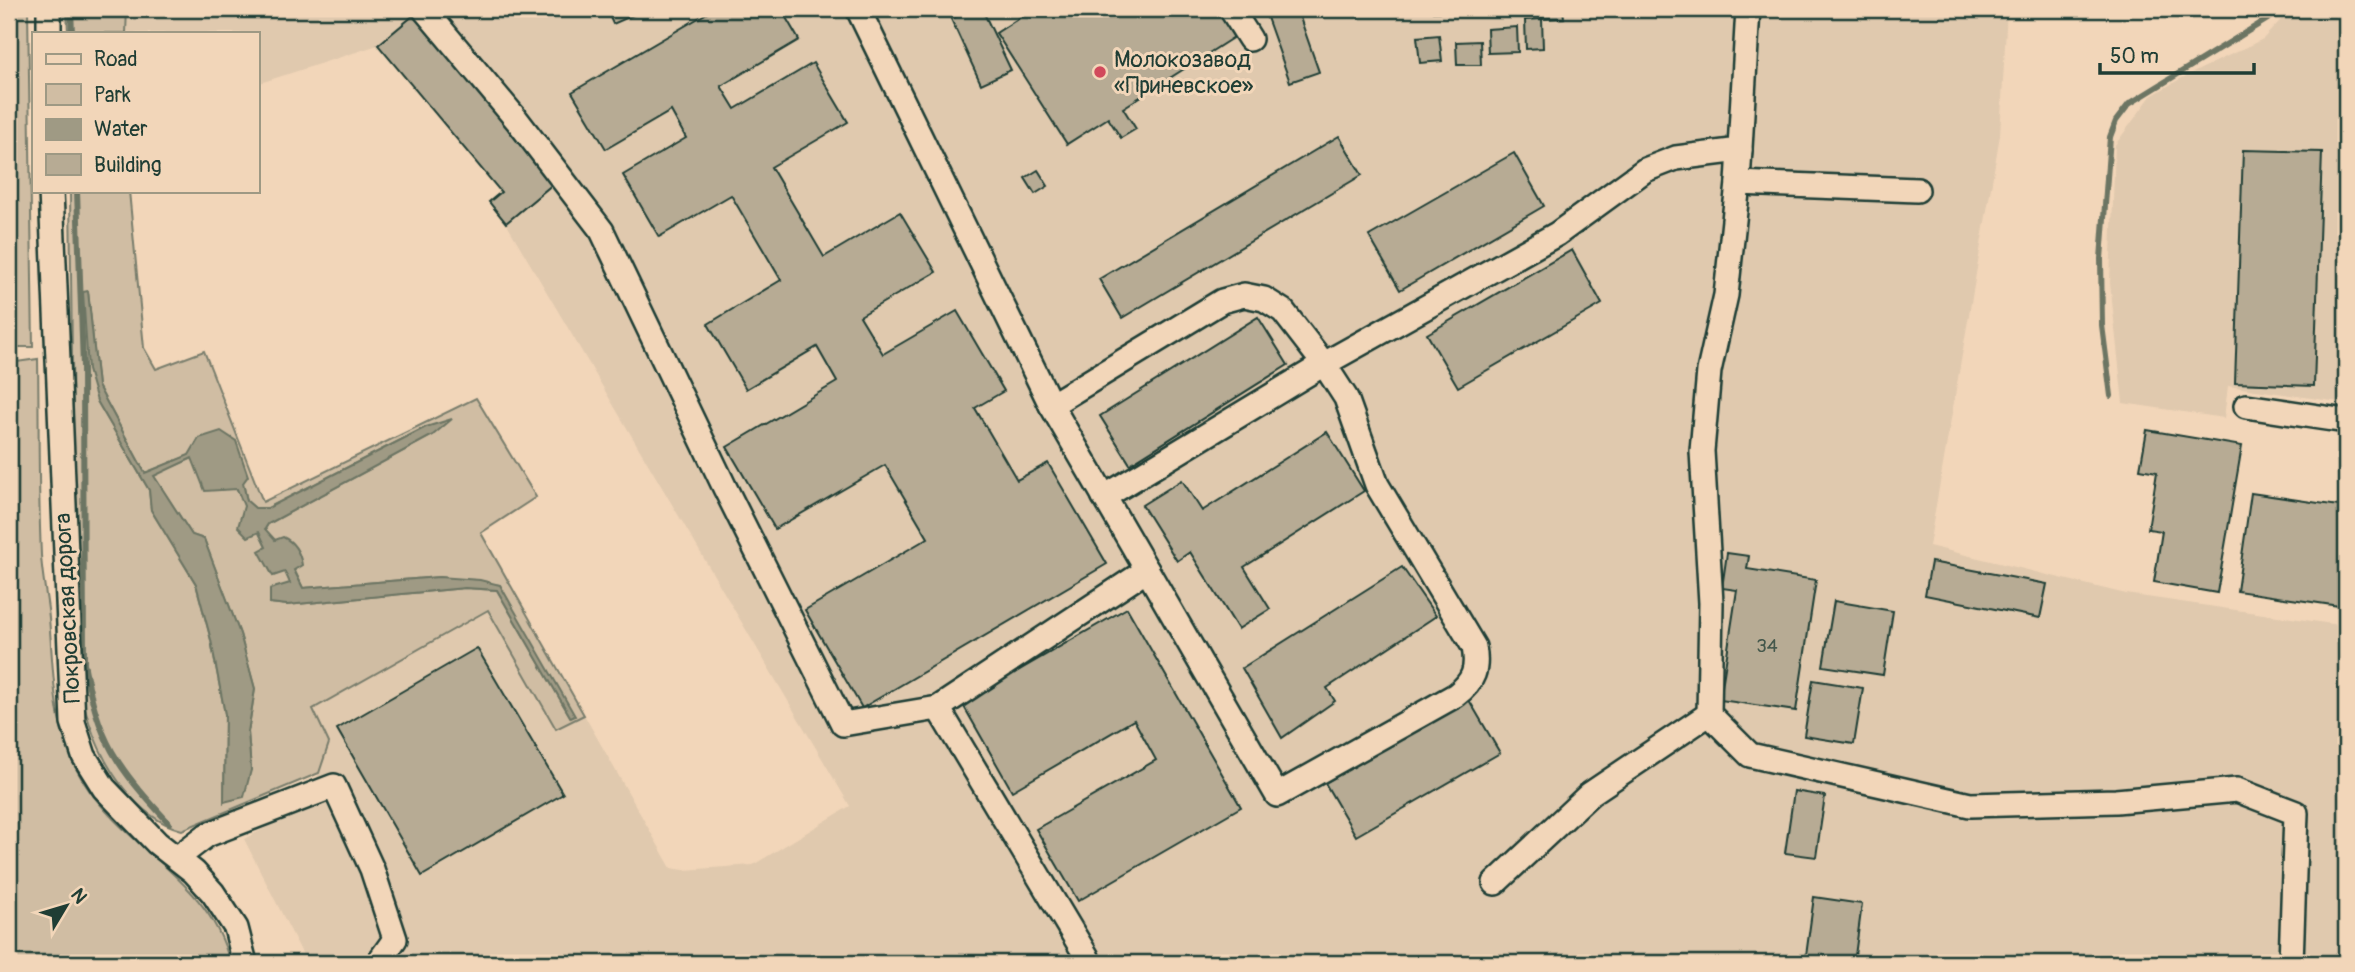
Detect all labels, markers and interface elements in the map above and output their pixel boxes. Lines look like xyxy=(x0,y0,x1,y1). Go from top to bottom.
legend xyxy=(32,32,259,192)
scale bar xyxy=(2100,32,2254,76)
text: 50 m xyxy=(2110,43,2159,70)
place label: Молокозавод «Приневское» xyxy=(1114,45,1254,100)
text: Road xyxy=(94,46,138,73)
marker: Молокозавод «Приневское» xyxy=(1092,64,1108,80)
text: Park xyxy=(94,82,131,109)
text: Water xyxy=(94,116,148,143)
text: Building xyxy=(94,152,161,179)
street label: Покровская дорога xyxy=(48,512,87,704)
house number: 34 xyxy=(1756,634,1778,658)
north arrow xyxy=(32,870,102,940)
text: N xyxy=(65,884,92,909)

